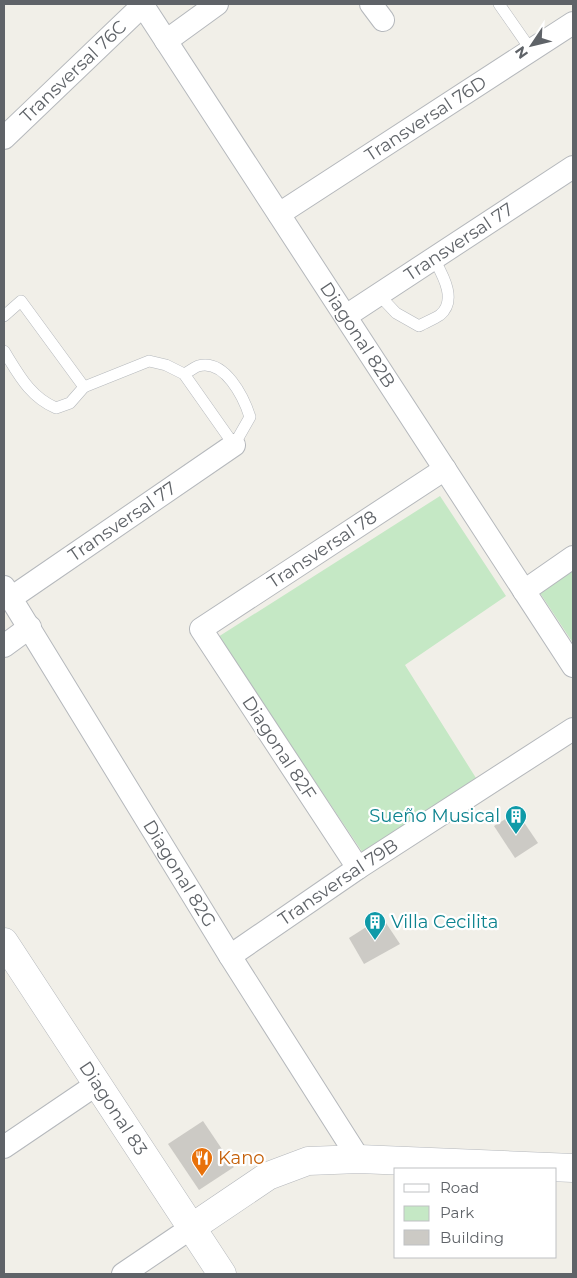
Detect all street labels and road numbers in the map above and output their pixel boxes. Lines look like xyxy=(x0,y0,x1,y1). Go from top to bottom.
street label: Transversal 76C xyxy=(16,16,131,127)
street label: Transversal 76D xyxy=(361,71,491,166)
street label: Transversal 77 xyxy=(400,198,517,286)
street label: Diagonal 82B xyxy=(315,278,400,392)
street label: Transversal 77 xyxy=(64,477,180,566)
street label: Transversal 78 xyxy=(263,506,381,593)
street label: Diagonal 82F xyxy=(237,692,321,804)
street label: Diagonal 82G xyxy=(138,816,221,931)
street label: Transversal 79B xyxy=(274,834,402,930)
street label: Diagonal 83 xyxy=(74,1057,152,1160)

